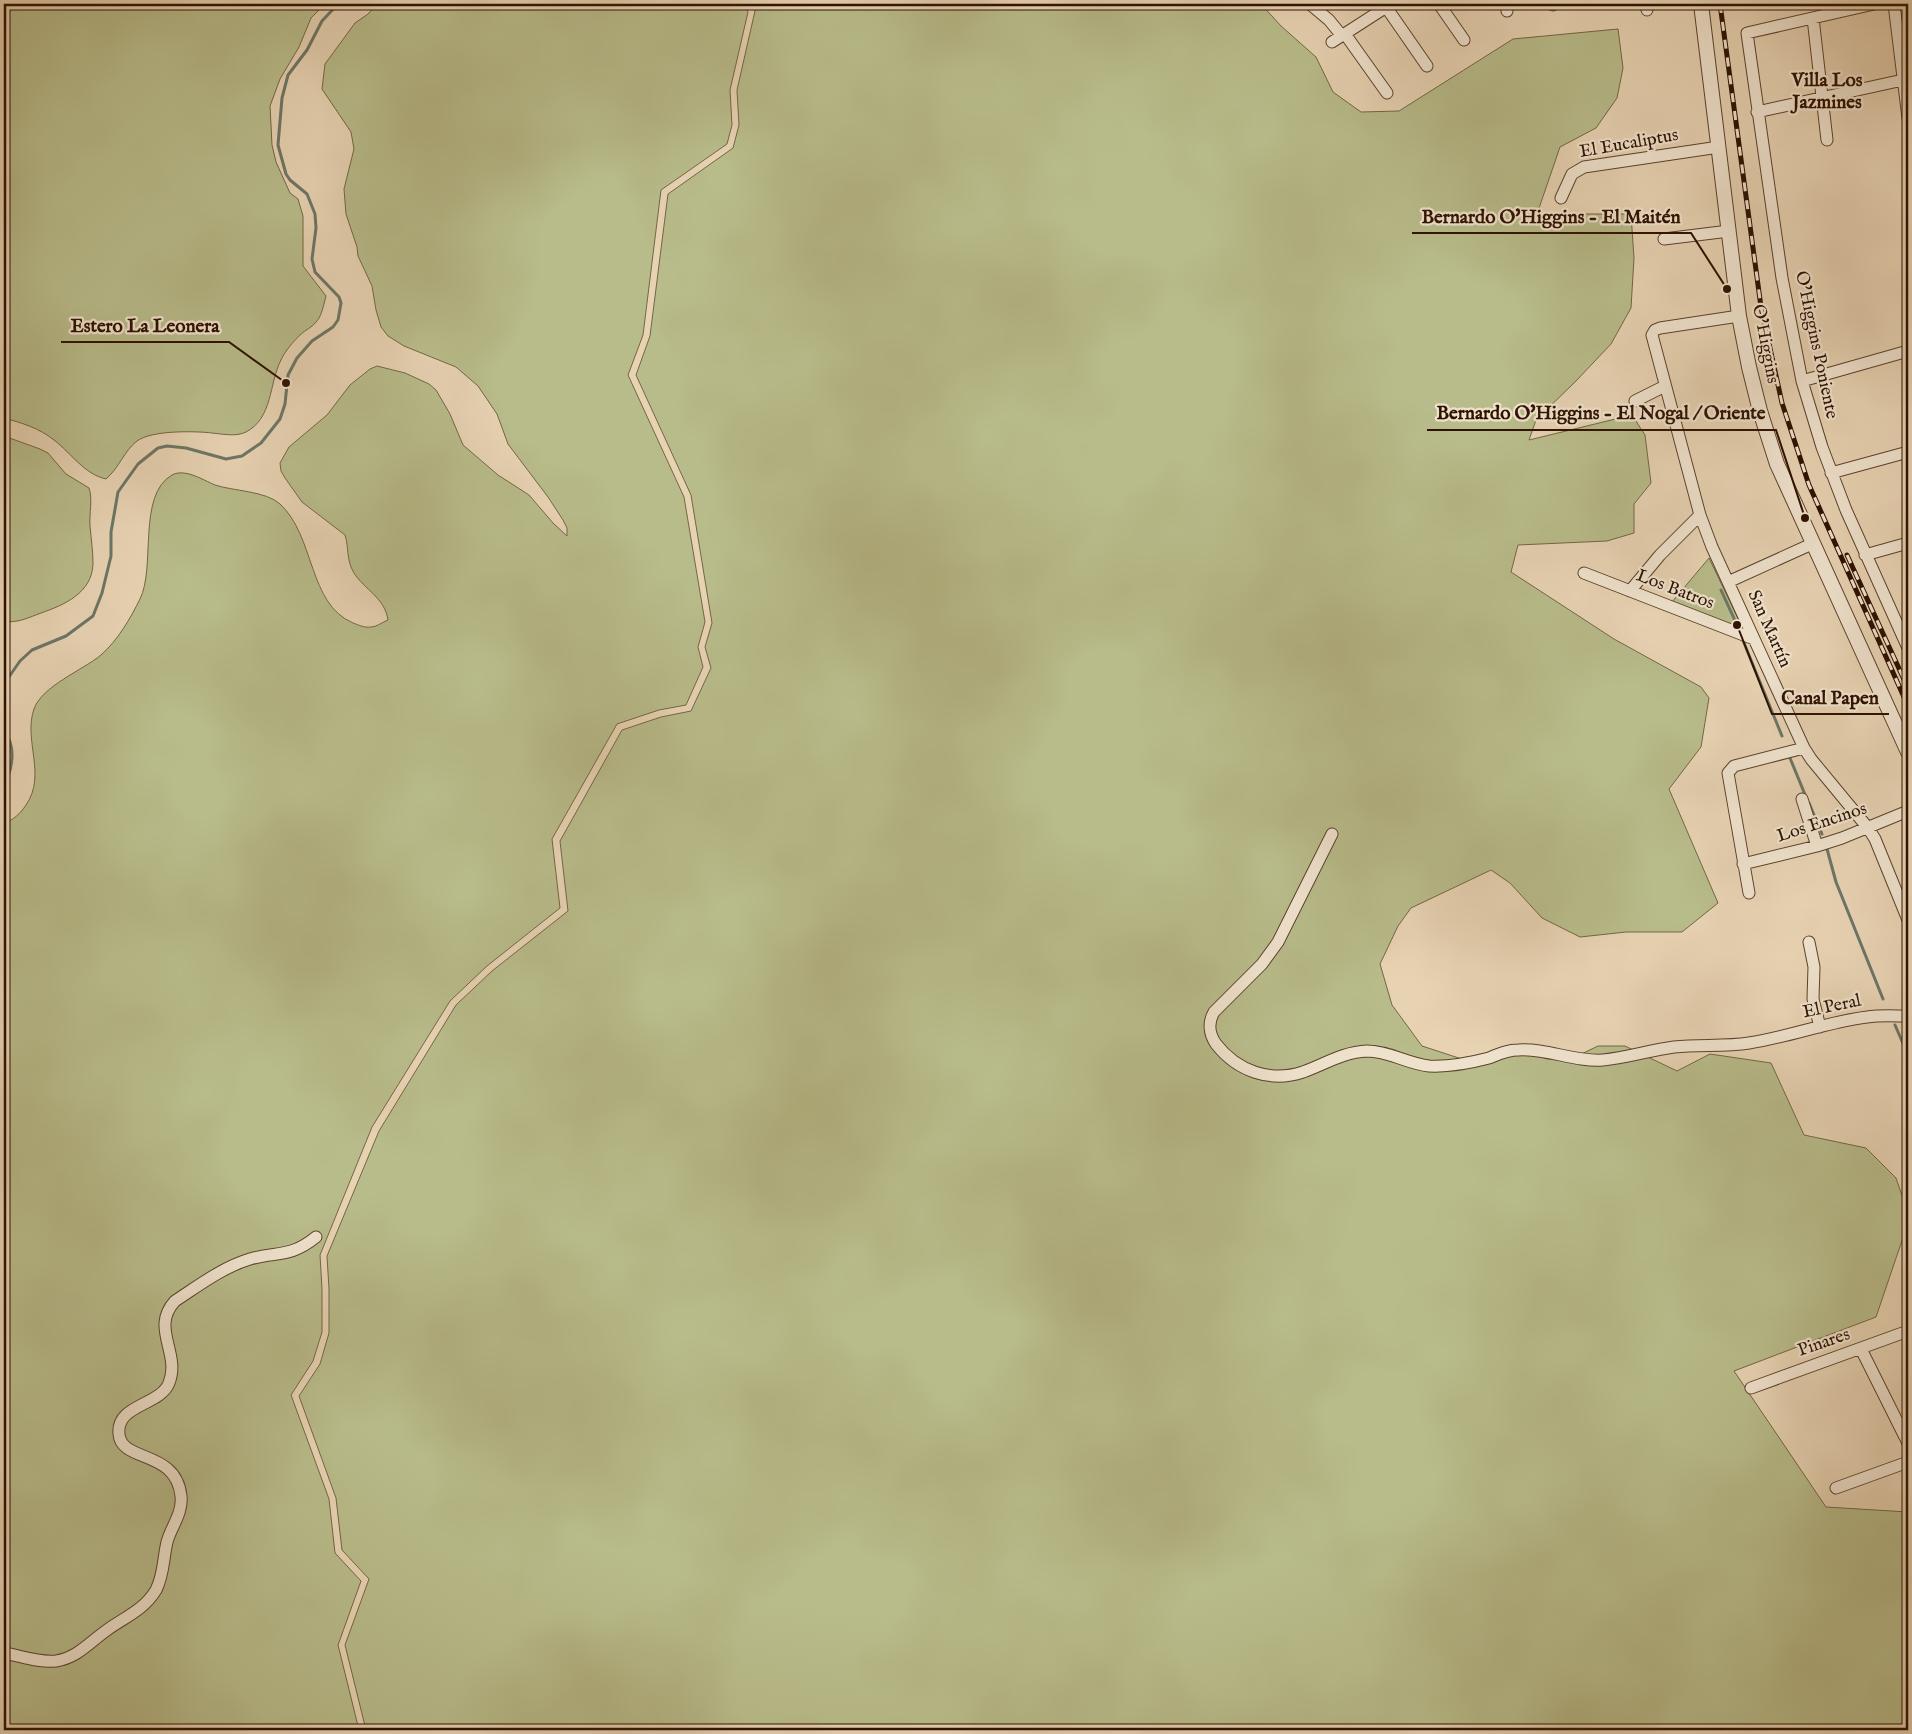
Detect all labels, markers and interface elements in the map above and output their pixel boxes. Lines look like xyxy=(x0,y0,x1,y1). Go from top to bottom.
district label: Villa Los Jazmines xyxy=(1789,69,1863,115)
street label: El Eucaliptus xyxy=(1578,124,1680,164)
callout: Bernardo O'Higgins - El Maitén xyxy=(1412,199,1691,233)
text: Bernardo O'Higgins - El Maitén xyxy=(1421,206,1681,230)
street label: O'Higgins Poniente xyxy=(1789,269,1843,421)
street label: O'Higgins xyxy=(1746,302,1784,386)
callout: Estero La Leonera xyxy=(61,308,229,342)
text: Estero La Leonera xyxy=(71,315,220,339)
callout: Bernardo O'Higgins - El Nogal / Oriente xyxy=(1427,396,1776,430)
text: Bernardo O'Higgins - El Nogal / Oriente xyxy=(1437,402,1766,426)
street label: Los Batros xyxy=(1633,565,1717,615)
street label: San Martín xyxy=(1742,587,1796,672)
callout: Canal Papen xyxy=(1772,680,1889,714)
text: Canal Papen xyxy=(1781,687,1879,711)
street label: Los Encinos xyxy=(1774,798,1870,848)
street label: El Peral xyxy=(1801,990,1863,1024)
street label: Pinares xyxy=(1795,1323,1853,1363)

